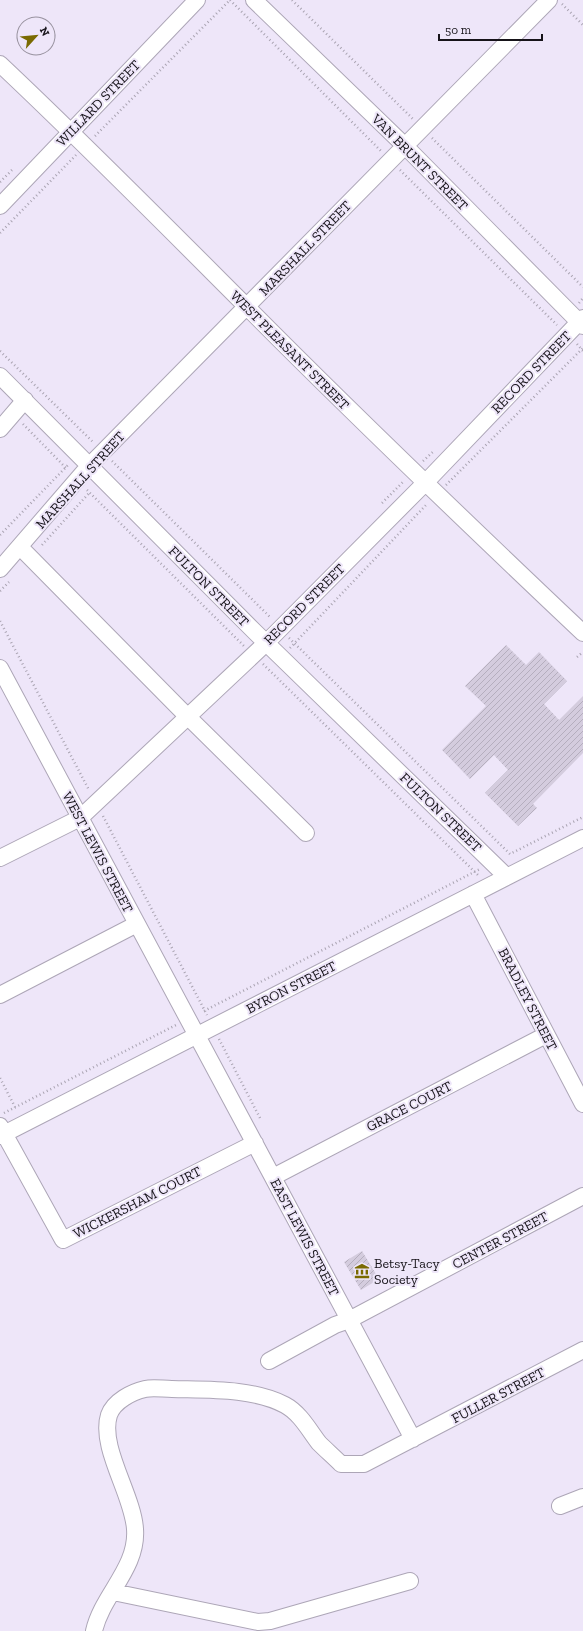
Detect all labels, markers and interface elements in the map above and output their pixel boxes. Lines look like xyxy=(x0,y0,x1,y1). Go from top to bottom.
north arrow xyxy=(16,16,56,56)
scale bar xyxy=(439,16,542,42)
text: 50 m xyxy=(445,23,472,37)
text: N xyxy=(37,25,52,39)
street label: WILLARD STREET xyxy=(53,56,144,150)
street label: VAN BRUNT STREET xyxy=(367,110,472,214)
street label: MARSHALL STREET xyxy=(256,197,355,299)
street label: WEST PLEASANT STREET xyxy=(227,287,353,414)
street label: RECORD STREET xyxy=(488,328,575,417)
street label: MARSHALL STREET xyxy=(32,428,129,533)
street label: FULTON STREET xyxy=(165,543,253,630)
street label: RECORD STREET xyxy=(260,560,349,648)
street label: FULTON STREET xyxy=(396,769,485,856)
street label: WEST LEWIS STREET xyxy=(59,789,137,916)
street label: BRADLEY STREET xyxy=(494,945,561,1054)
street label: BYRON STREET xyxy=(243,957,339,1017)
street label: GRACE COURT xyxy=(364,1077,455,1135)
street label: WICKERSHAM COURT xyxy=(70,1163,204,1242)
street label: EAST LEWIS STREET xyxy=(266,1176,343,1299)
street label: CENTER STREET xyxy=(449,1208,551,1273)
place label: Betsy-Tacy Society xyxy=(374,1255,441,1288)
museum icon: Betsy-Tacy Society xyxy=(353,1262,371,1280)
street label: FULLER STREET xyxy=(449,1364,548,1427)

